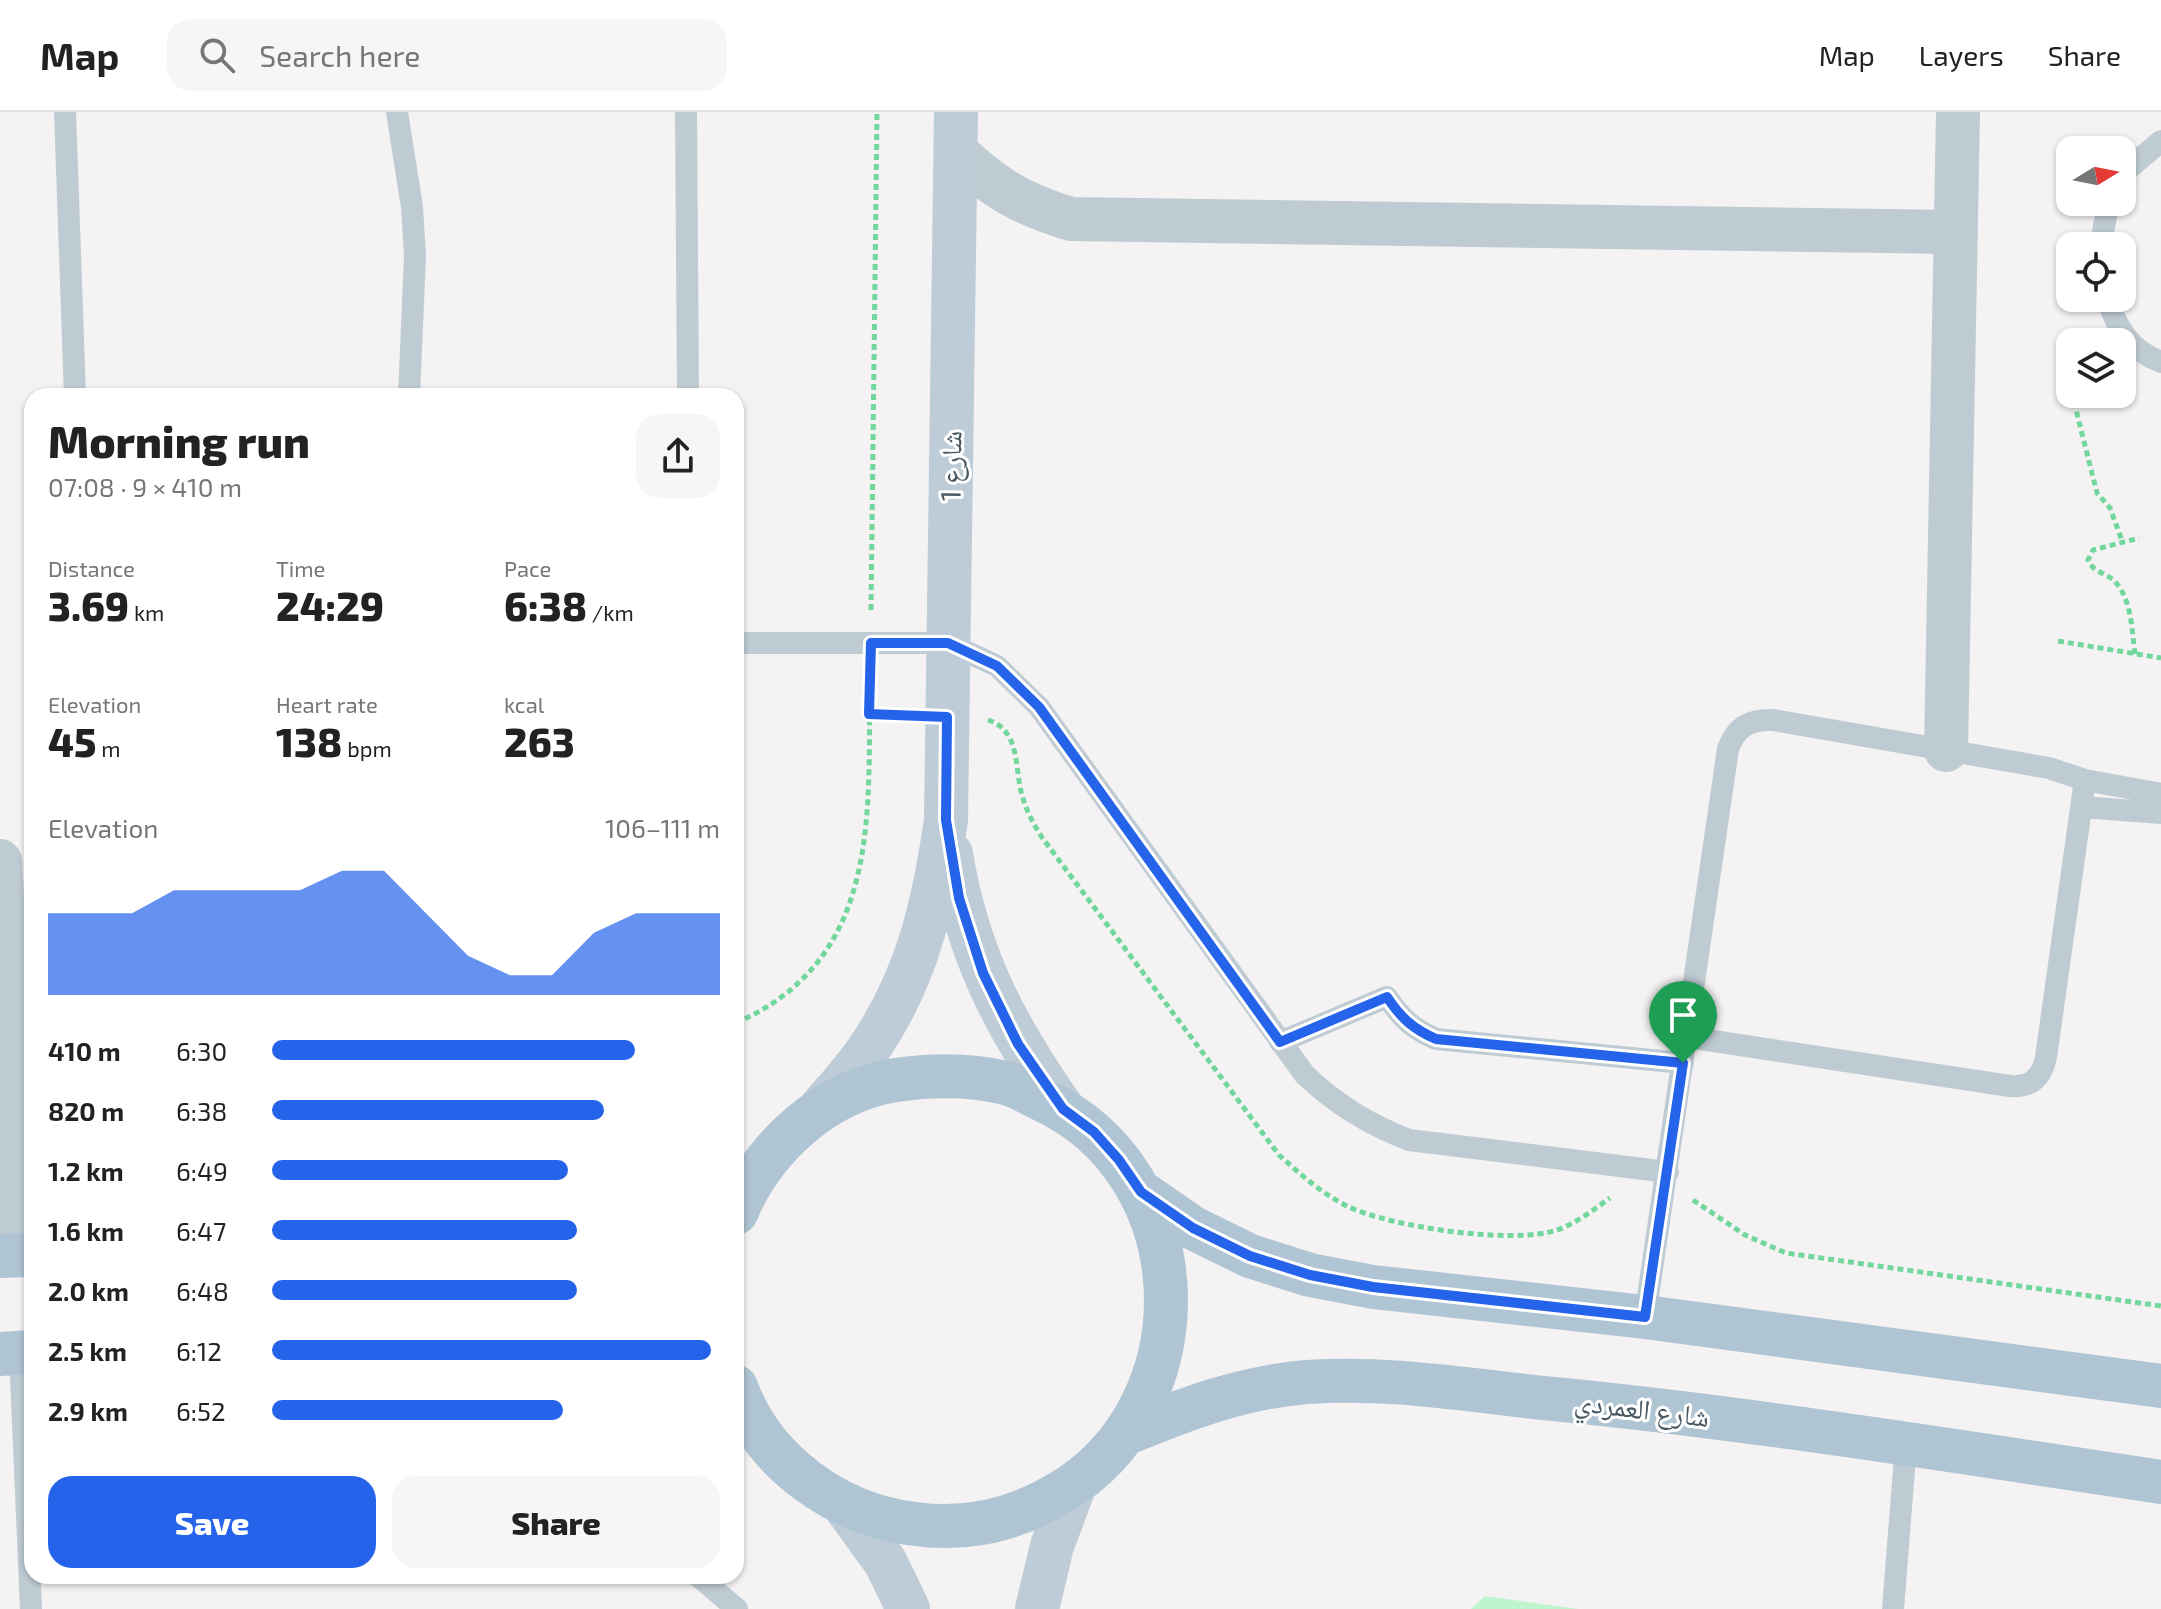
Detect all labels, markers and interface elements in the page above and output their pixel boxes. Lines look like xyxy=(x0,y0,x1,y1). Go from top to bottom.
search box xyxy=(167,19,727,91)
text: Map xyxy=(40,32,119,78)
icon: search xyxy=(195,33,239,77)
text: Search here xyxy=(259,37,420,73)
text: Map xyxy=(1819,38,1875,72)
text: Layers xyxy=(1919,38,2004,72)
text: Share xyxy=(2048,38,2121,72)
north arrow xyxy=(2056,136,2136,216)
map controls xyxy=(2056,136,2136,408)
button: locate xyxy=(2056,232,2136,312)
button: layers xyxy=(2056,328,2136,408)
text: Morning run xyxy=(48,414,310,467)
button: share xyxy=(636,414,720,498)
street label: شارع 1 xyxy=(932,430,970,502)
text: 07:08 · 9 × 410 m xyxy=(48,471,242,502)
text: Distance xyxy=(48,555,135,581)
text: Time xyxy=(276,555,325,581)
text: Pace xyxy=(504,555,551,581)
text: 3.69 xyxy=(48,581,129,629)
text: 24:29 xyxy=(276,581,384,629)
text: 6:38 xyxy=(504,581,587,629)
text: km xyxy=(129,599,164,625)
text: /km xyxy=(587,599,634,625)
text: Elevation xyxy=(48,691,141,717)
text: Heart rate xyxy=(276,691,378,717)
text: kcal xyxy=(504,691,544,717)
text: 45 xyxy=(48,717,96,765)
text: 138 xyxy=(276,717,342,765)
text: 263 xyxy=(504,717,575,765)
text: m xyxy=(96,735,121,761)
text: bpm xyxy=(342,735,392,761)
text: Elevation xyxy=(48,812,158,843)
text: 106–111 m xyxy=(605,812,720,843)
pin xyxy=(1649,981,1717,1063)
icon: arrive xyxy=(1661,993,1705,1037)
text: 410 m xyxy=(48,1035,121,1066)
text: 6:30 xyxy=(176,1035,227,1066)
text: 820 m xyxy=(48,1095,124,1126)
text: 6:38 xyxy=(176,1095,227,1126)
text: 1.2 km xyxy=(48,1155,124,1186)
text: 6:49 xyxy=(176,1155,228,1186)
text: 1.6 km xyxy=(48,1215,124,1246)
text: 6:47 xyxy=(176,1215,226,1246)
text: 2.0 km xyxy=(48,1275,129,1306)
text: 6:48 xyxy=(176,1275,229,1306)
text: 2.5 km xyxy=(48,1335,127,1366)
text: 6:12 xyxy=(176,1335,222,1366)
street label: شارع العمردي xyxy=(1572,1383,1711,1440)
text: 2.9 km xyxy=(48,1395,128,1426)
text: 6:52 xyxy=(176,1395,226,1426)
button: Save xyxy=(48,1476,376,1568)
button: Share xyxy=(392,1476,720,1568)

